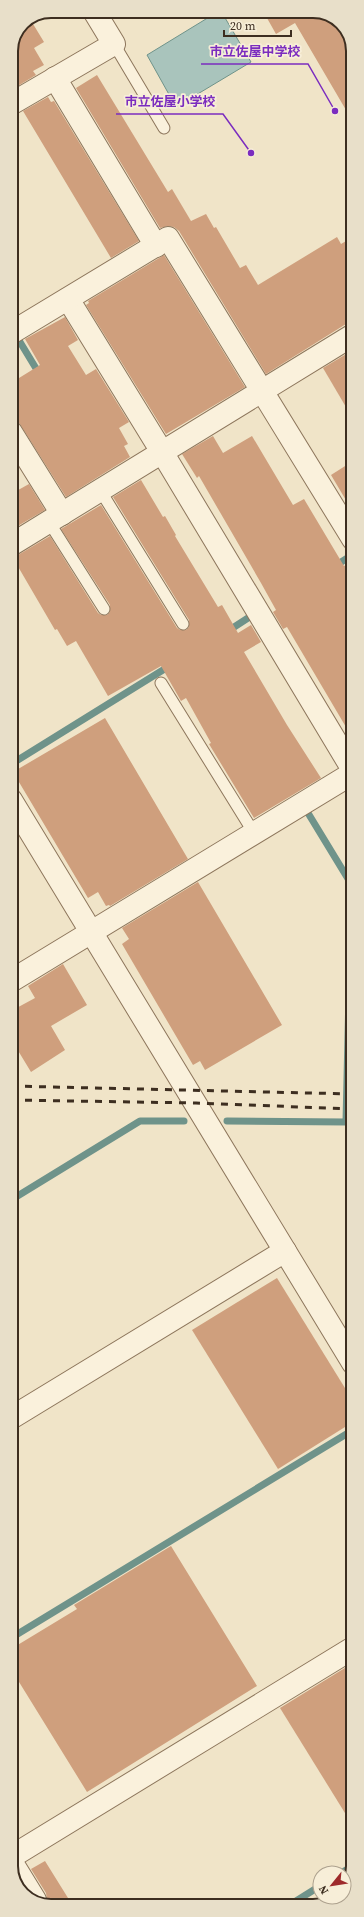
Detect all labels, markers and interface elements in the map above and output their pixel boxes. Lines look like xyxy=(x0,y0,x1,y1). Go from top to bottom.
scale bar xyxy=(224,12,291,38)
text: 20 m xyxy=(230,18,256,34)
callout: 市立佐屋中学校 xyxy=(201,39,308,64)
text: 市立佐屋中学校 xyxy=(209,43,301,60)
callout: 市立佐屋小学校 xyxy=(116,89,223,114)
text: 市立佐屋小学校 xyxy=(124,93,216,110)
north arrow xyxy=(312,1865,352,1905)
text: N xyxy=(315,1883,332,1897)

